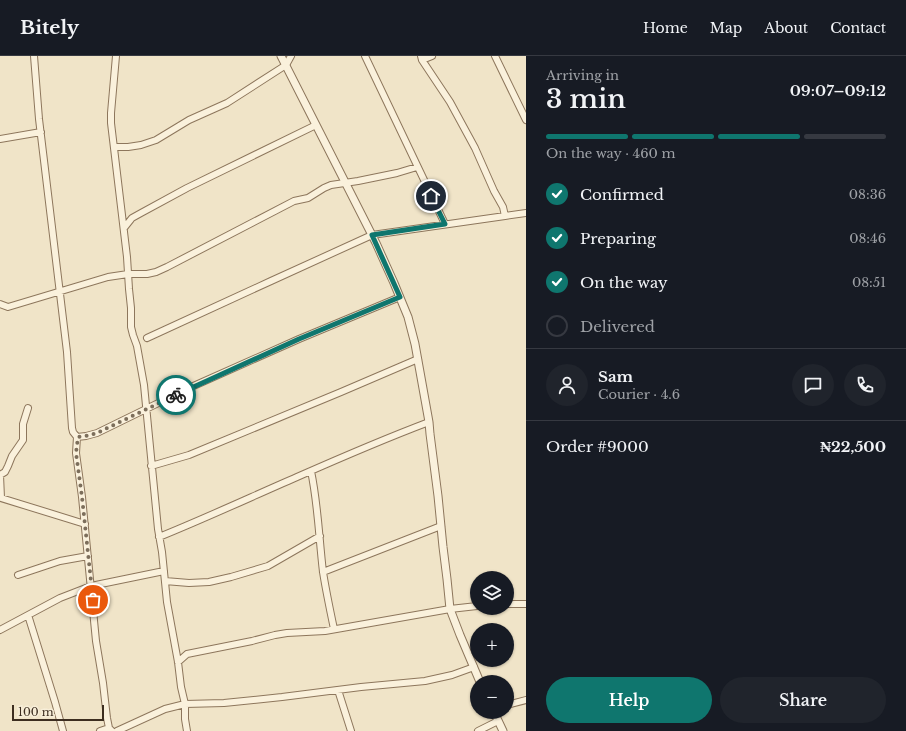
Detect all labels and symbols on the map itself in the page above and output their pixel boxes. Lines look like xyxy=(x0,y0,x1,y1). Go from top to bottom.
pin xyxy=(414,179,448,213)
courier xyxy=(156,375,196,415)
pin xyxy=(76,583,110,617)
scale bar xyxy=(12,703,104,722)

